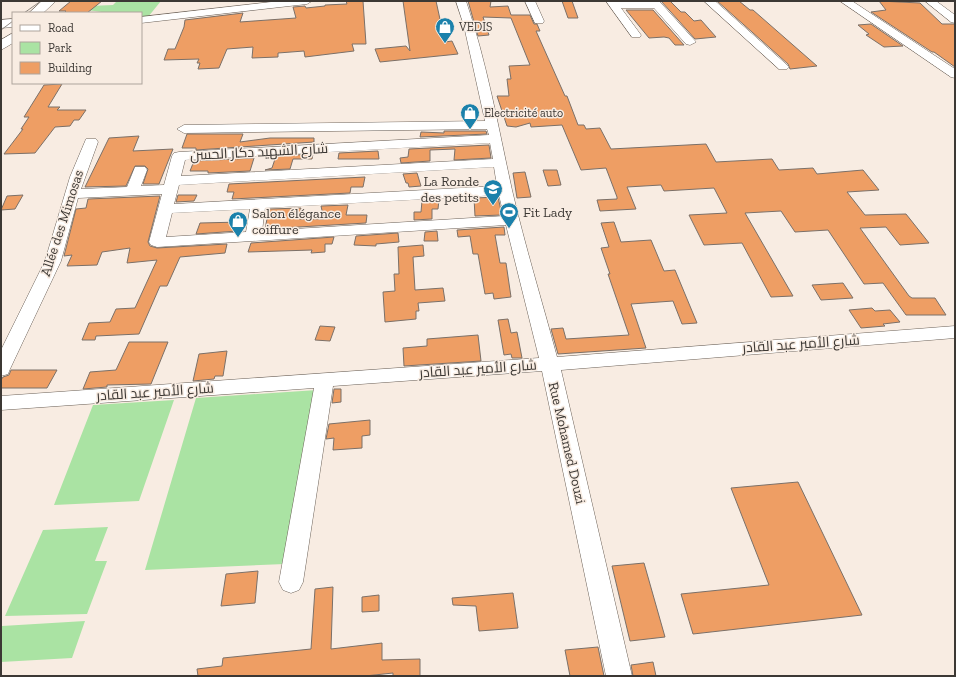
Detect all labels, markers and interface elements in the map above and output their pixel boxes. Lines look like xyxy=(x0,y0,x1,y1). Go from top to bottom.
legend xyxy=(12,12,142,84)
shop icon: VEDIS xyxy=(434,16,456,44)
place label: VEDIS xyxy=(458,20,492,34)
text: Road xyxy=(48,21,74,35)
text: Park xyxy=(48,41,73,55)
text: Building xyxy=(48,61,92,75)
shop icon: Electricité auto xyxy=(459,102,481,130)
place label: Electricité auto xyxy=(484,106,563,120)
street label: شارع الشهيد دكار الحسن xyxy=(190,140,328,164)
street label: Allée des Mimosas xyxy=(37,168,87,278)
place label: La Ronde des petits xyxy=(421,173,479,206)
school or university icon: La Ronde des petits xyxy=(482,178,504,206)
sports icon: Fit Lady xyxy=(498,201,520,229)
place label: Fit Lady xyxy=(523,204,573,221)
place label: Salon élégance coiffure xyxy=(252,205,341,238)
shop icon: Salon élégance coiffure xyxy=(227,210,249,238)
street label: شارع الأمير عبد القادر xyxy=(741,331,860,357)
street label: شارع الأمير عبد القادر xyxy=(418,356,537,382)
street label: شارع الأمير عبد القادر xyxy=(95,379,214,405)
street label: Rue Mohamed Douzi xyxy=(545,380,589,506)

